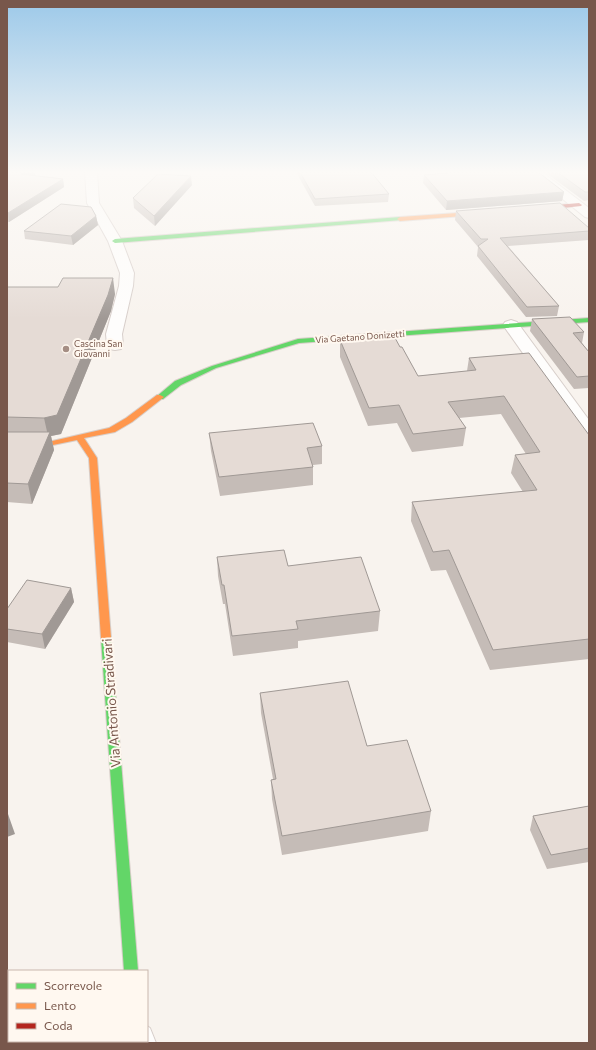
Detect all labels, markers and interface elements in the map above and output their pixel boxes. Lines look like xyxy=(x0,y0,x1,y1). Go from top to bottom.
street label: Via Gaetano Donizetti xyxy=(315,328,405,345)
place label: Cascina San Giovanni xyxy=(74,338,122,359)
marker: Cascina San Giovanni xyxy=(61,344,71,354)
street label: Via Antonio Stradivari xyxy=(99,638,123,768)
legend xyxy=(8,970,148,1042)
text: Scorrevole xyxy=(44,978,102,992)
text: Lento xyxy=(44,998,76,1012)
text: Coda xyxy=(44,1018,73,1032)

